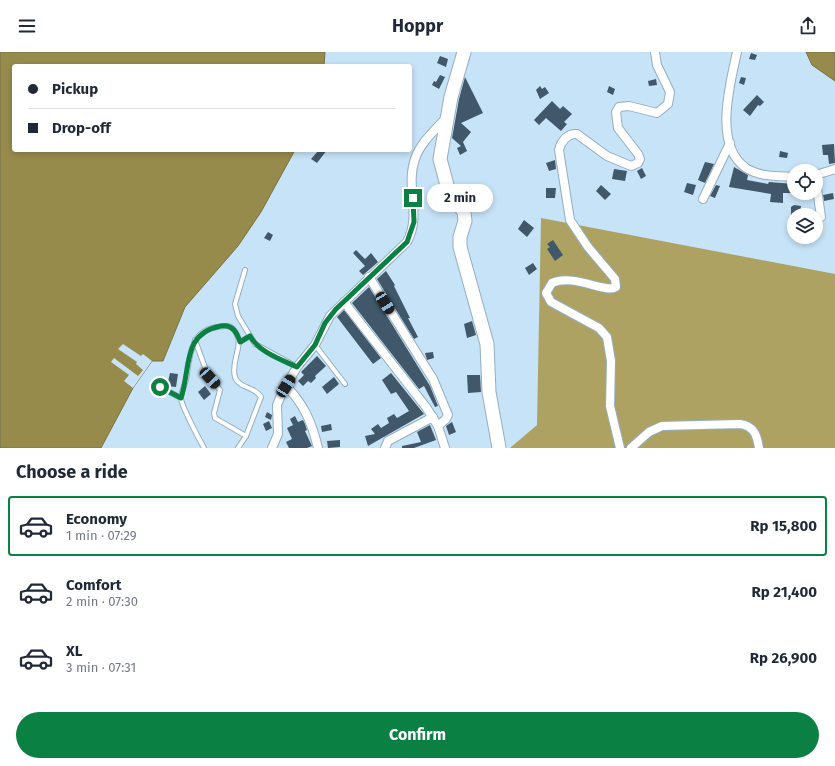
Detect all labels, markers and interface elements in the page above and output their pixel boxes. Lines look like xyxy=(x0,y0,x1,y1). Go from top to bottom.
icon: menu xyxy=(16,15,38,37)
text: Hoppr xyxy=(392,15,443,37)
icon: share xyxy=(797,15,819,37)
text: Pickup xyxy=(52,80,98,98)
text: Drop-off xyxy=(52,119,111,137)
map controls xyxy=(787,164,823,244)
button: locate xyxy=(787,164,823,200)
callout: 2 min xyxy=(427,184,493,212)
route end xyxy=(404,189,422,207)
text: 2 min xyxy=(444,190,476,205)
button: layers xyxy=(787,208,823,244)
car xyxy=(374,290,396,316)
car xyxy=(198,365,222,391)
car xyxy=(275,373,297,399)
route start xyxy=(151,378,169,396)
text: Choose a ride xyxy=(16,461,128,483)
icon: car xyxy=(18,508,54,544)
text: Economy xyxy=(66,510,127,528)
text: Rp 15,800 xyxy=(750,517,817,535)
text: 1 min · 07:29 xyxy=(66,528,137,543)
icon: car xyxy=(18,574,54,610)
text: Comfort xyxy=(66,576,122,594)
text: Rp 21,400 xyxy=(752,583,817,601)
text: 2 min · 07:30 xyxy=(66,594,138,609)
icon: car xyxy=(18,640,54,676)
text: XL xyxy=(66,642,82,660)
text: Rp 26,900 xyxy=(750,649,817,667)
text: 3 min · 07:31 xyxy=(66,660,136,675)
button: Confirm xyxy=(16,712,819,758)

